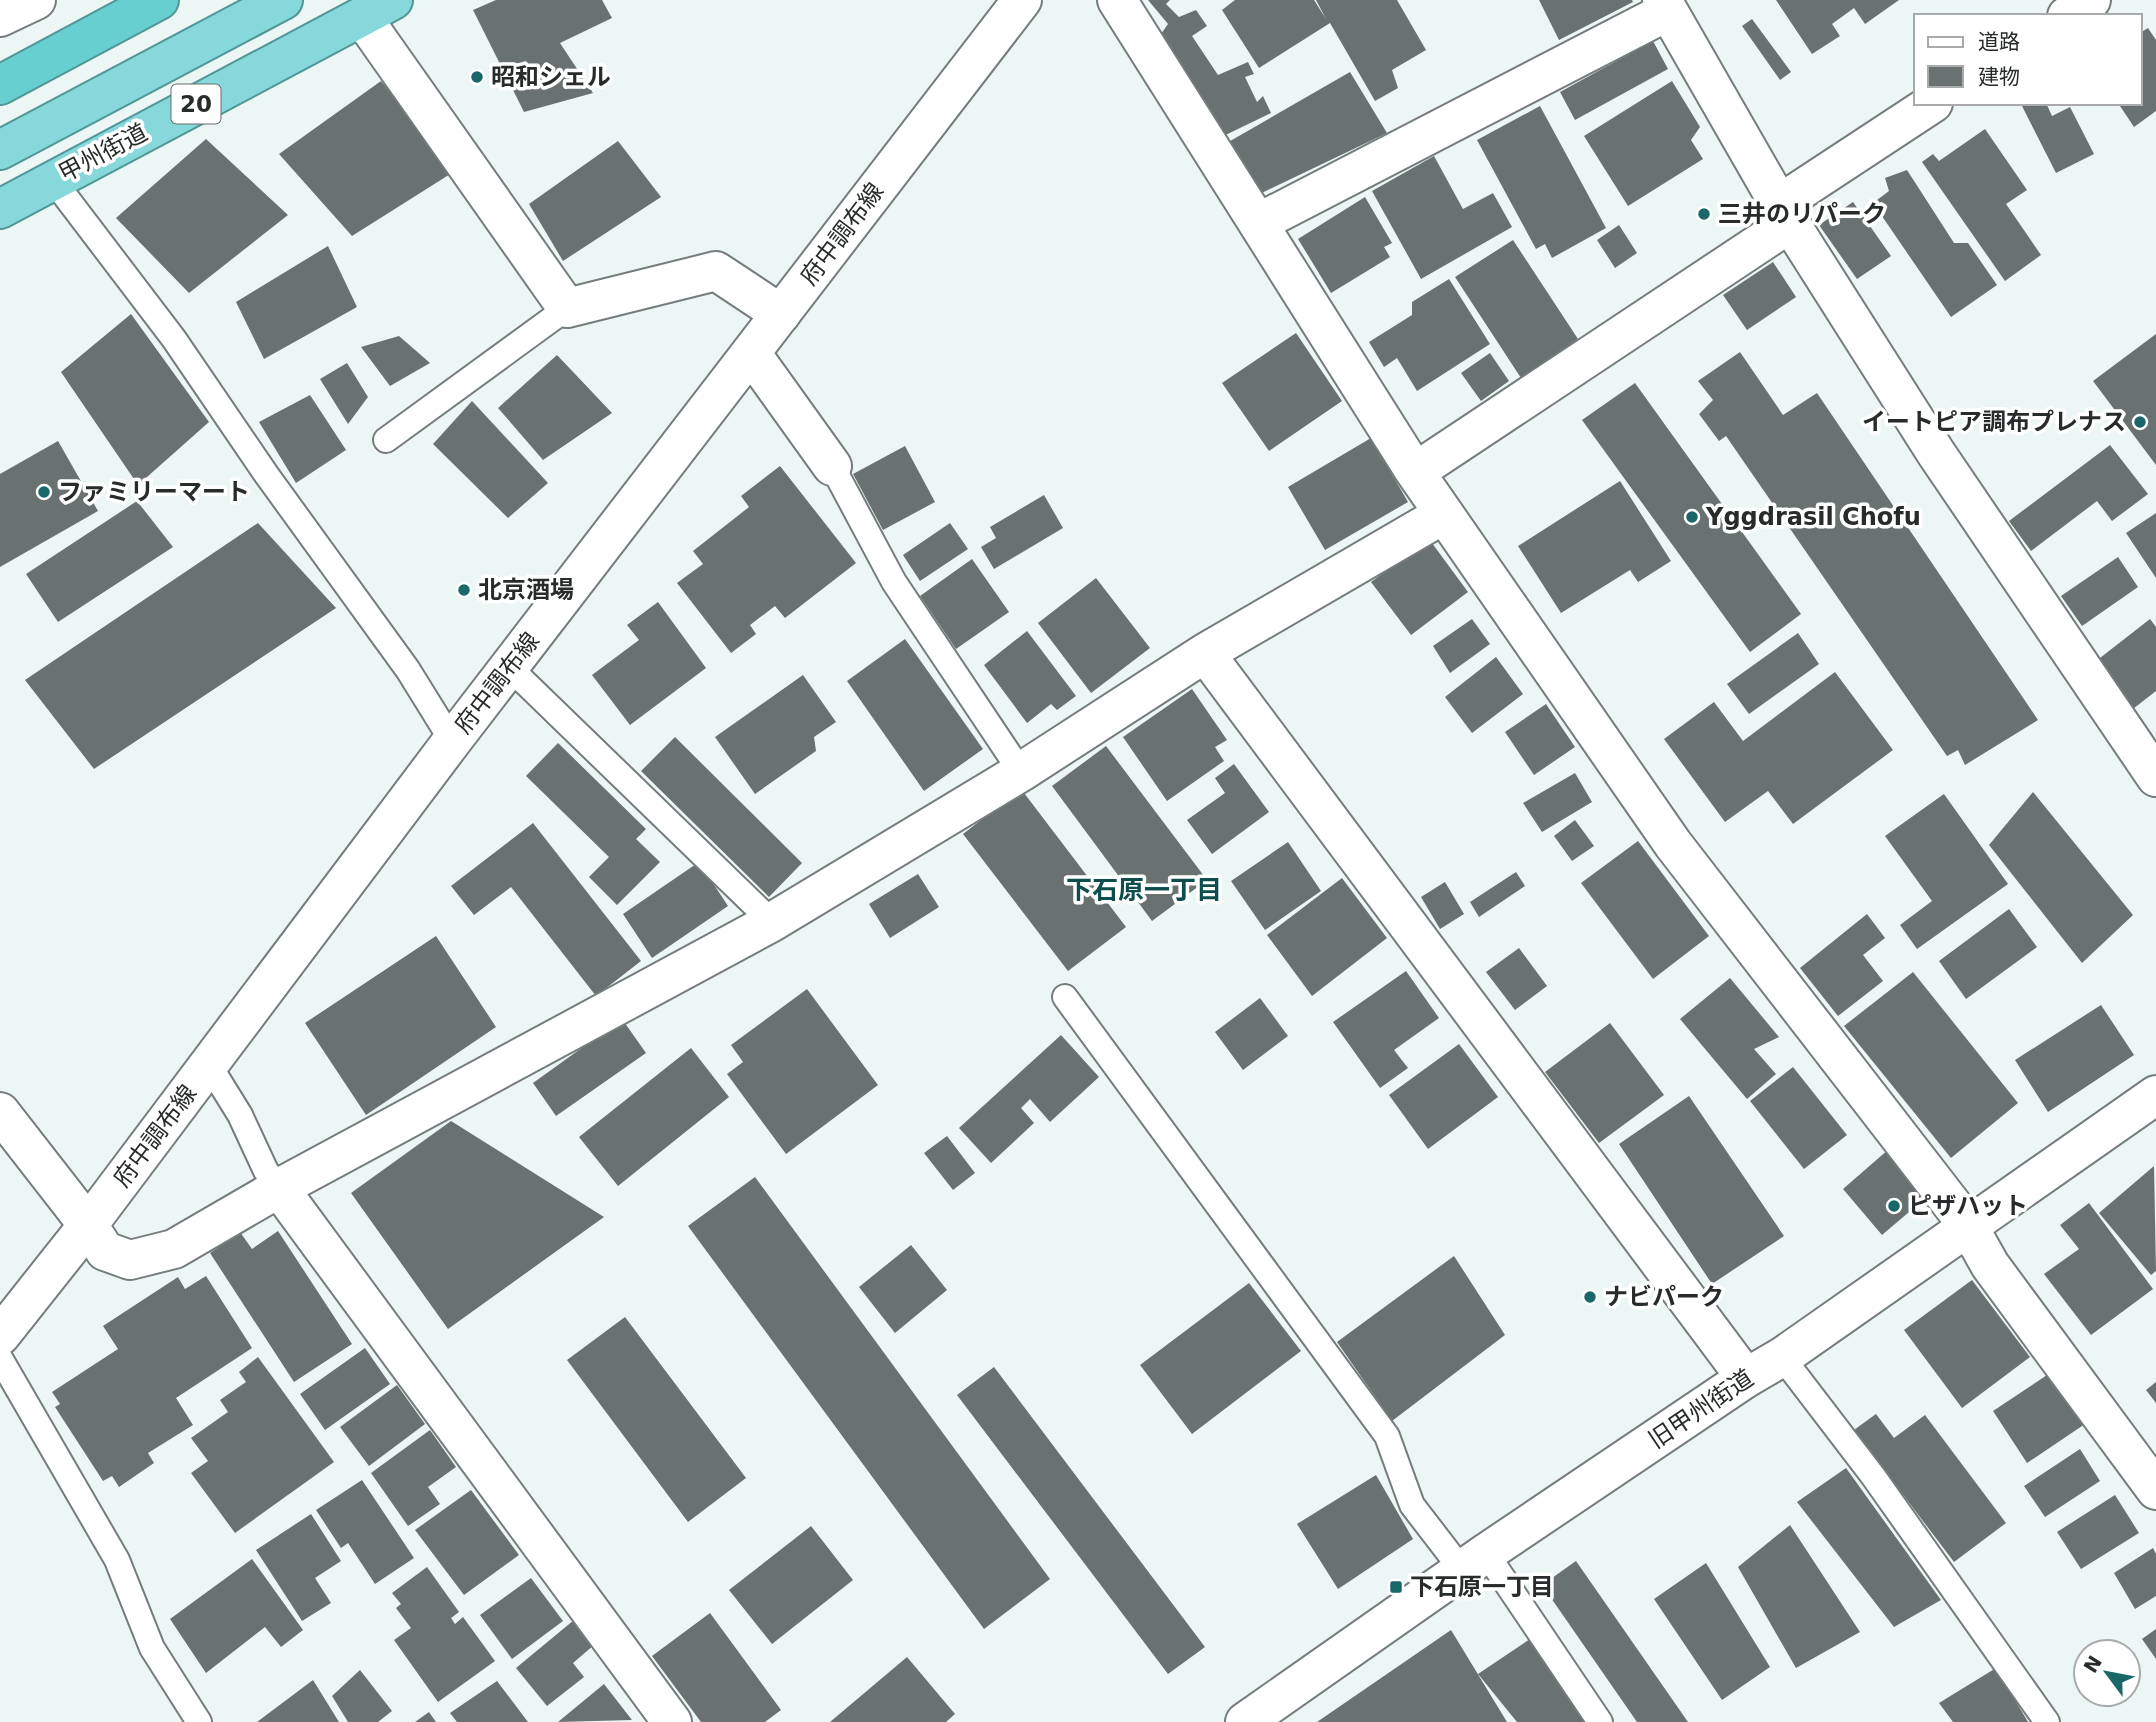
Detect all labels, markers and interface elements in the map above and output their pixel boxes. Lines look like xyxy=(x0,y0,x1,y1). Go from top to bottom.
legend xyxy=(1914,14,2142,105)
text: 道路 xyxy=(1978,30,2020,54)
place label: 昭和シェル xyxy=(491,63,611,91)
text: 建物 xyxy=(1978,65,2020,89)
marker: 昭和シェル xyxy=(469,69,485,85)
road number: 20 xyxy=(172,85,220,124)
street label: 甲州街道 xyxy=(54,118,152,188)
street label: 府中調布線 xyxy=(795,178,889,290)
place label: 三井のリパーク xyxy=(1718,200,1886,228)
marker: 三井のリパーク xyxy=(1696,206,1712,222)
place label: イートピア調布プレナス xyxy=(1862,408,2126,436)
marker: イートピア調布プレナス xyxy=(2132,414,2148,430)
place label: ファミリーマート xyxy=(58,478,250,506)
marker: ファミリーマート xyxy=(36,484,52,500)
place label: Yggdrasil Chofu xyxy=(1705,503,1921,531)
marker: Yggdrasil Chofu xyxy=(1684,509,1700,525)
place label: 北京酒場 xyxy=(478,576,574,604)
marker: 北京酒場 xyxy=(456,582,472,598)
street label: 府中調布線 xyxy=(449,627,545,739)
district label: 下石原一丁目 xyxy=(1066,875,1222,905)
street label: 府中調布線 xyxy=(108,1080,202,1192)
place label: ピザハット xyxy=(1908,1192,2028,1220)
marker: ピザハット xyxy=(1886,1198,1902,1214)
place label: ナビパーク xyxy=(1604,1283,1724,1311)
marker: ナビパーク xyxy=(1582,1289,1598,1305)
street label: 旧甲州街道 xyxy=(1643,1364,1759,1454)
place label: 下石原一丁目 xyxy=(1410,1573,1554,1601)
marker: 下石原一丁目 xyxy=(1388,1579,1404,1595)
north arrow xyxy=(2072,1638,2142,1708)
text: N xyxy=(2079,1651,2106,1677)

